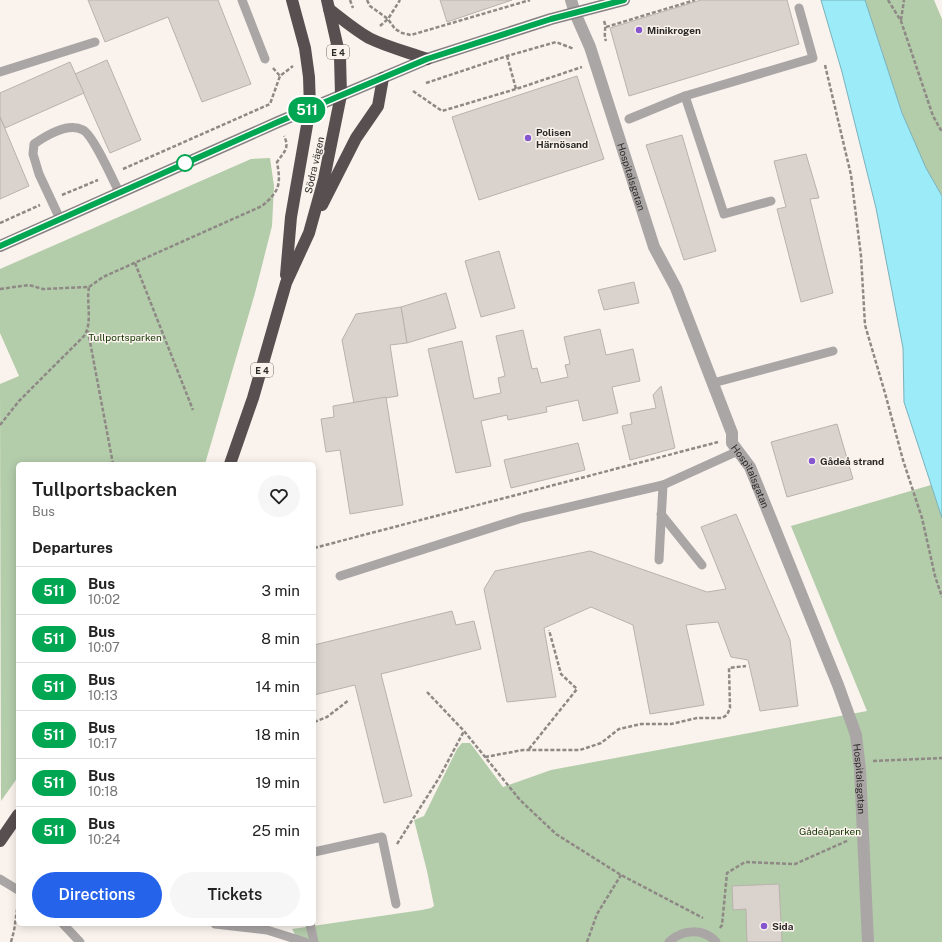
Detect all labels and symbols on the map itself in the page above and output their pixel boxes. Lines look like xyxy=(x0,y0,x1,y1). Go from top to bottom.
place label: Minikrogen xyxy=(647,24,701,36)
marker: Minikrogen xyxy=(634,25,644,35)
road number: E 4 xyxy=(327,45,349,59)
line badge: 511 xyxy=(284,97,330,123)
place label: Polisen Härnösand xyxy=(536,126,588,150)
marker: Polisen Härnösand xyxy=(523,133,533,143)
street label: Södra vägen xyxy=(302,135,326,195)
street label: Hospitalsgatan xyxy=(615,141,648,212)
unlabelled marker xyxy=(176,154,194,172)
park label: Tullportsparken xyxy=(88,331,162,343)
road number: E 4 xyxy=(251,363,273,377)
street label: Hospitalsgatan xyxy=(729,442,772,510)
place label: Gådeå strand xyxy=(820,455,884,467)
marker: Gådeå strand xyxy=(807,456,817,466)
street label: Hospitalsgatan xyxy=(851,743,868,815)
park label: Gådeåparken xyxy=(799,825,861,837)
place label: Sida xyxy=(772,920,794,932)
marker: Sida xyxy=(759,921,769,931)

